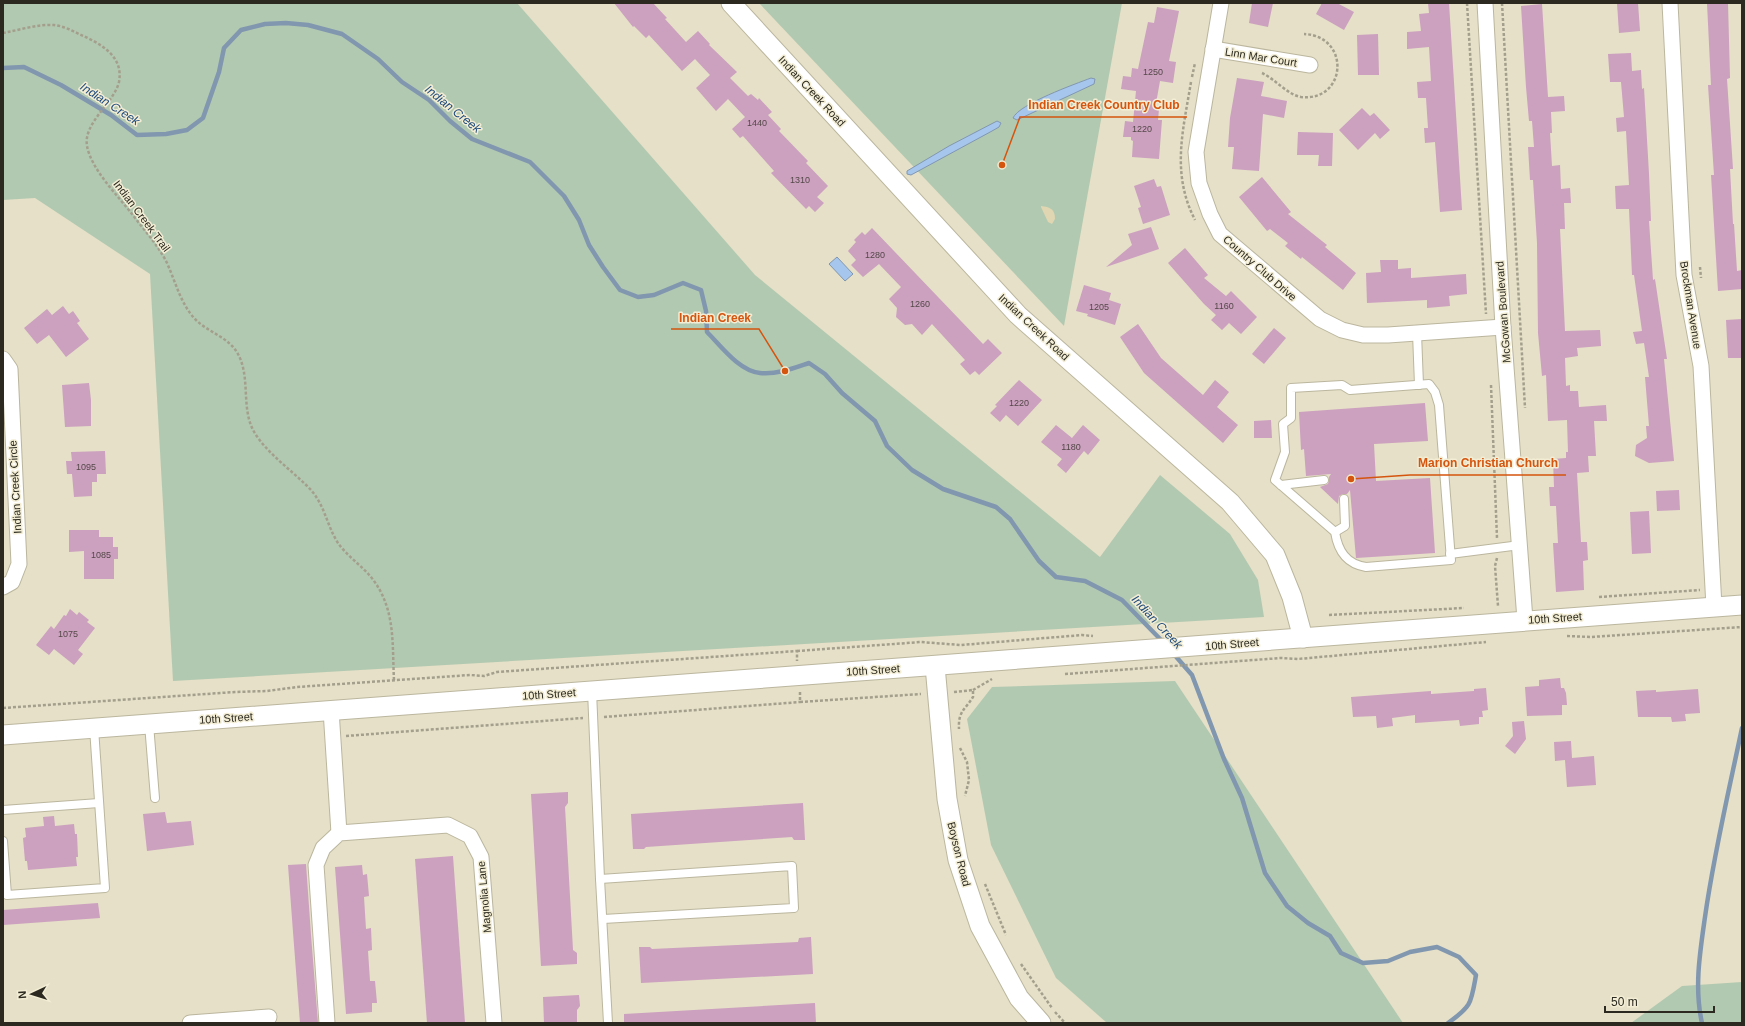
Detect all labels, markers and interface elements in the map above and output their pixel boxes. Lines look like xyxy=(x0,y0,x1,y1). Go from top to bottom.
street label: Linn Mar Court xyxy=(1224,45,1298,69)
street label: Indian Creek Road xyxy=(776,53,848,129)
house number: 1250 xyxy=(1143,67,1163,77)
water label: Indian Creek xyxy=(78,80,143,129)
water label: Indian Creek xyxy=(422,82,485,136)
callout: Indian Creek Country Club xyxy=(1020,93,1187,117)
text: Indian Creek Country Club xyxy=(1028,98,1180,112)
house number: 1440 xyxy=(747,118,767,128)
house number: 1220 xyxy=(1132,124,1152,134)
house number: 1310 xyxy=(790,175,810,185)
street label: Indian Creek Trail xyxy=(111,178,173,254)
street label: Country Club Drive xyxy=(1221,233,1299,303)
house number: 1280 xyxy=(865,250,885,260)
street label: Brockman Avenue xyxy=(1678,260,1704,350)
street label: McGowan Boulevard xyxy=(1493,261,1513,363)
street label: Indian Creek Road xyxy=(996,291,1072,363)
house number: 1260 xyxy=(910,299,930,309)
house number: 1160 xyxy=(1214,301,1234,311)
house number: 1205 xyxy=(1089,302,1109,312)
callout: Indian Creek xyxy=(671,305,759,329)
text: Indian Creek xyxy=(679,311,751,325)
house number: 1220 xyxy=(1009,398,1029,408)
street label: Indian Creek Circle xyxy=(7,440,23,534)
house number: 1180 xyxy=(1061,442,1081,452)
callout: Marion Christian Church xyxy=(1410,451,1566,475)
text: Marion Christian Church xyxy=(1418,456,1558,470)
house number: 1095 xyxy=(76,462,96,472)
house number: 1085 xyxy=(91,550,111,560)
water label: Indian Creek xyxy=(1129,592,1186,652)
street label: 10th Street xyxy=(1528,610,1582,626)
house number: 1075 xyxy=(58,629,78,639)
street label: 10th Street xyxy=(1205,636,1259,652)
street label: 10th Street xyxy=(846,662,900,678)
street label: 10th Street xyxy=(522,686,576,702)
street label: 10th Street xyxy=(199,710,253,726)
street label: Boyson Road xyxy=(945,821,973,887)
street label: Magnolia Lane xyxy=(475,861,493,933)
north arrow xyxy=(12,974,52,1014)
scale bar xyxy=(1605,988,1714,1014)
text: N xyxy=(16,990,28,999)
text: 50 m xyxy=(1611,995,1638,1009)

